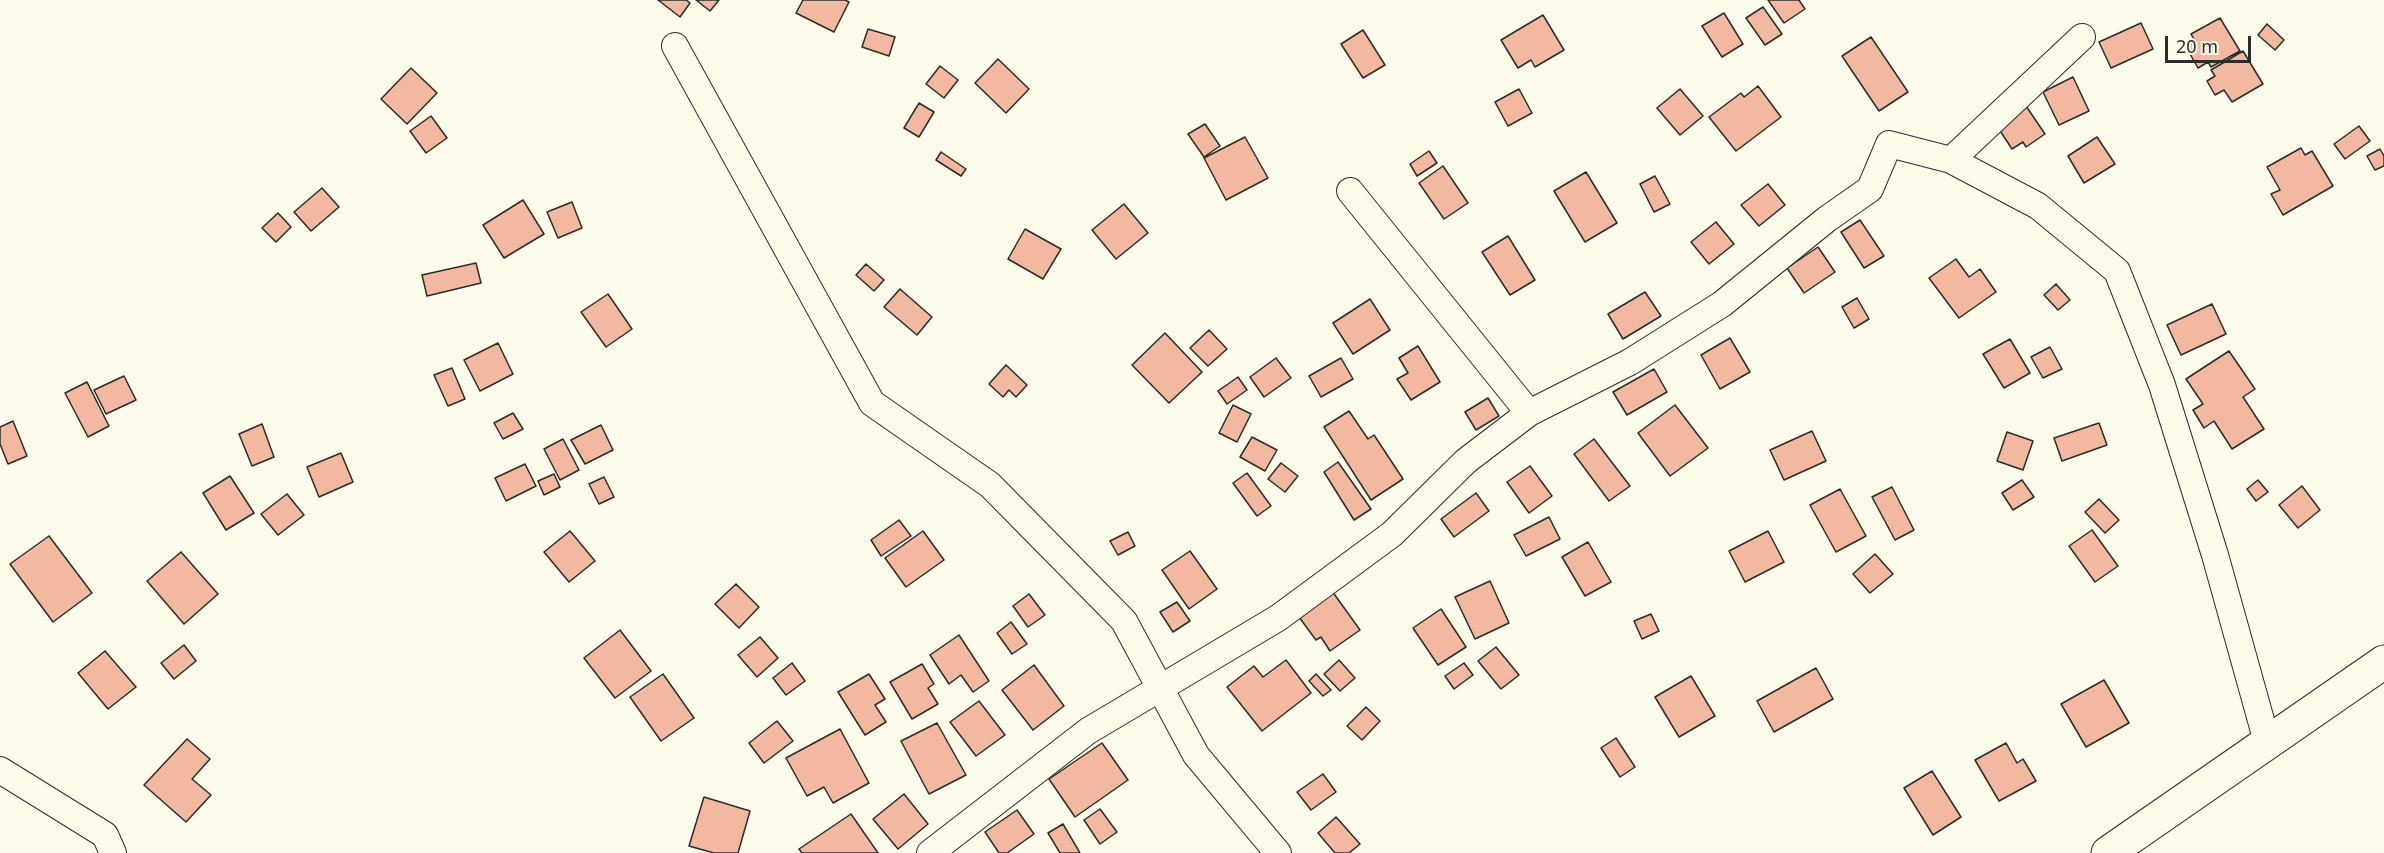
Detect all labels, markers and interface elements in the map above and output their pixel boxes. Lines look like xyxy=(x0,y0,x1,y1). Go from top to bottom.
scale bar xyxy=(2168,24,2254,62)
text: 20 m xyxy=(2176,34,2218,58)

